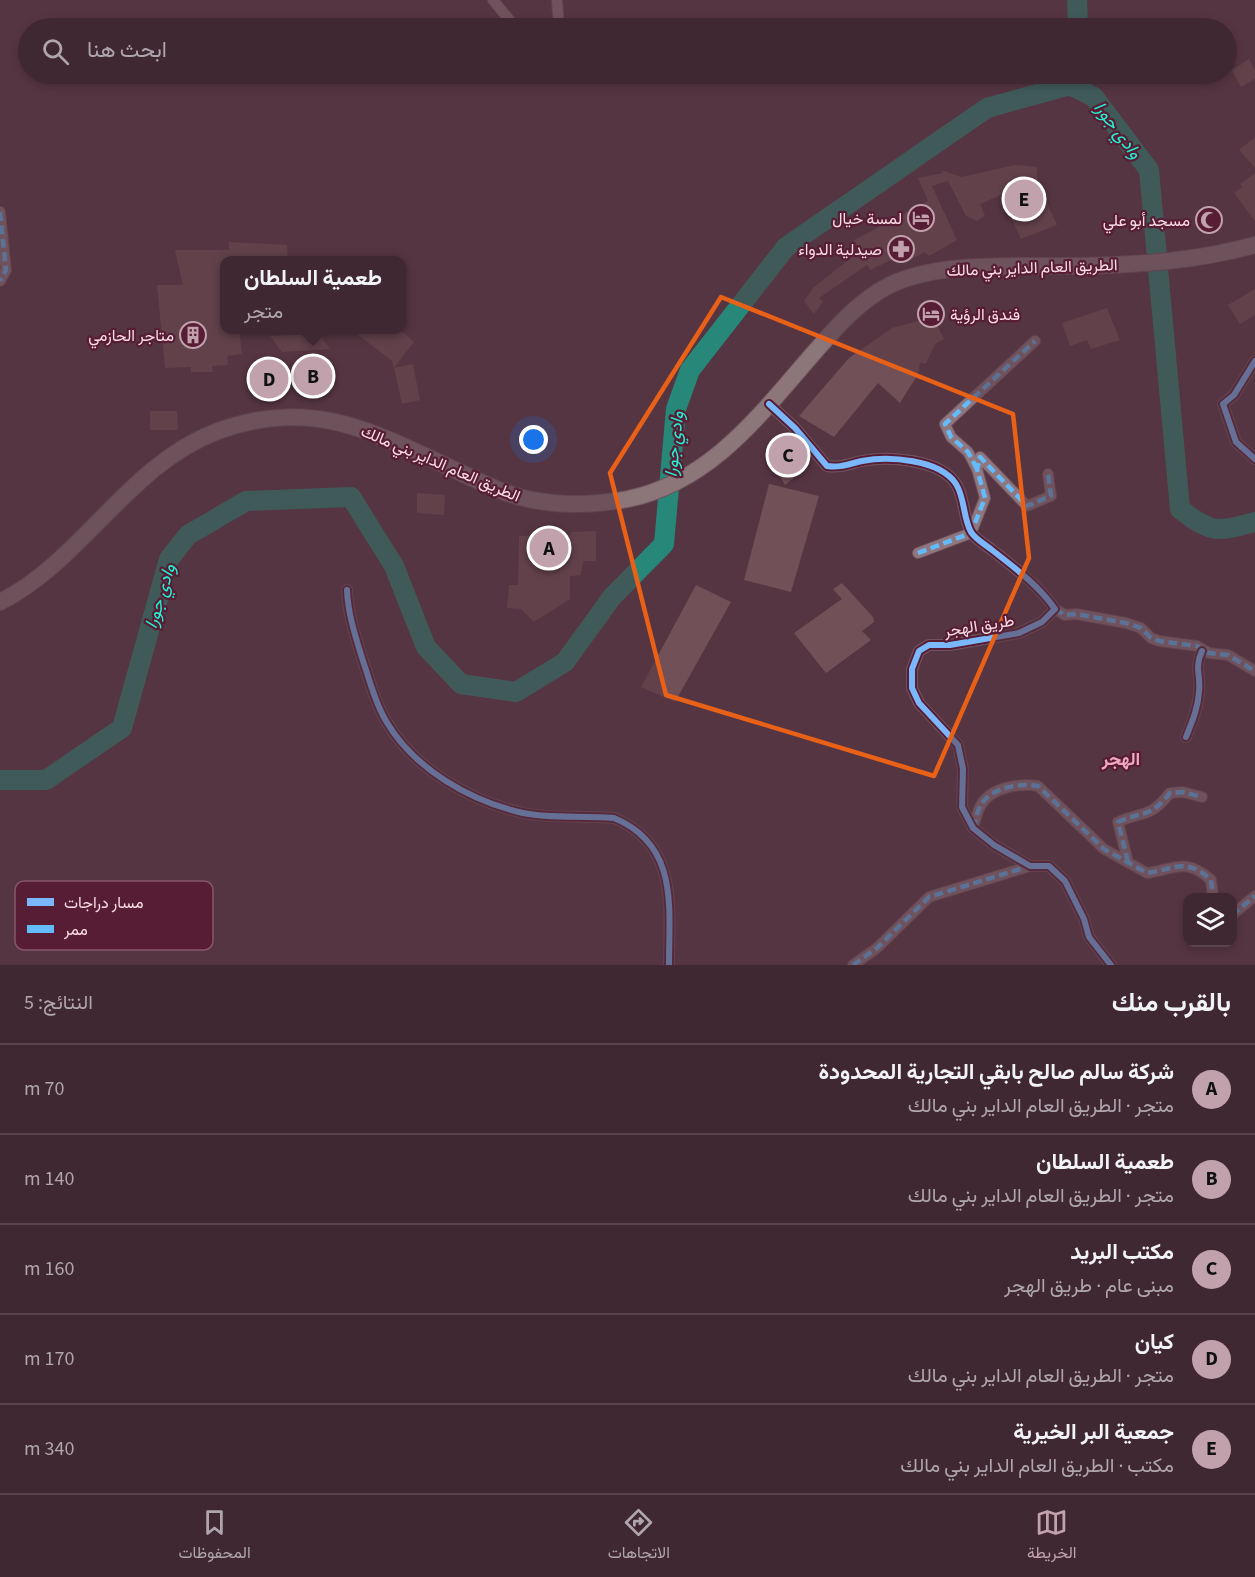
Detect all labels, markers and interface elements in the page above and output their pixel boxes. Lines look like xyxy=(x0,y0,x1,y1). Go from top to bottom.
search box xyxy=(18,18,1237,84)
text: ابحث هنا xyxy=(87,34,167,66)
icon: search xyxy=(39,35,72,68)
water label: وادي جورا xyxy=(1086,96,1148,165)
pin: E xyxy=(1004,176,1044,222)
hotel icon: لمسة خيال xyxy=(906,203,936,233)
mosque icon: مسجد أبو علي xyxy=(1194,205,1224,235)
place label: لمسة خيال xyxy=(832,208,902,230)
place label: مسجد أبو علي xyxy=(1103,210,1190,234)
pharmacy icon: صيدلية الدواء xyxy=(886,234,916,264)
place label: صيدلية الدواء xyxy=(798,239,882,261)
street label: الطريق العام الداير بني مالك xyxy=(946,254,1118,284)
popup xyxy=(220,256,406,334)
text: طعمية السلطان xyxy=(244,262,382,294)
text: متجر xyxy=(244,298,283,326)
hotel icon: فندق الرؤية xyxy=(916,299,946,329)
place label: فندق الرؤية xyxy=(950,304,1020,326)
building icon: متاجر الحازمي xyxy=(178,320,208,350)
place label: متاجر الحازمي xyxy=(88,325,174,349)
pin: B xyxy=(294,354,332,398)
pin: D xyxy=(250,356,288,401)
water label: وادي جورا xyxy=(659,410,692,479)
street label: الطريق العام الداير بني مالك xyxy=(357,420,524,509)
your location xyxy=(519,425,548,454)
pin: C xyxy=(768,432,808,478)
pin: A xyxy=(530,526,568,570)
water label: وادي جورا xyxy=(139,561,184,632)
street label: طريق الهجر xyxy=(942,610,1016,643)
district label: الهجر xyxy=(1101,747,1140,772)
legend xyxy=(15,881,213,950)
text: مسار دراجات xyxy=(64,892,144,914)
map controls xyxy=(1183,893,1237,947)
button: layers xyxy=(1183,893,1237,947)
text: ممر xyxy=(63,919,88,941)
text: بالقرب منك xyxy=(1112,984,1231,1021)
text: النتائج: 5 xyxy=(24,989,93,1017)
text: شركة سالم صالح بابقي التجارية المحدودة xyxy=(818,1056,1174,1088)
text: 70 m xyxy=(24,1075,64,1103)
text: A xyxy=(1206,1075,1217,1103)
text: متجر · الطريق العام الداير بني مالك xyxy=(908,1092,1174,1120)
text: طعمية السلطان xyxy=(1036,1146,1174,1178)
text: 140 m xyxy=(24,1165,74,1193)
text: B xyxy=(1205,1165,1218,1193)
text: متجر · الطريق العام الداير بني مالك xyxy=(908,1182,1174,1210)
text: مكتب البريد xyxy=(1070,1236,1174,1268)
text: 160 m xyxy=(24,1255,74,1283)
text: C xyxy=(1206,1255,1217,1283)
text: مبنى عام · طريق الهجر xyxy=(1004,1272,1174,1300)
text: كيان xyxy=(1135,1326,1174,1358)
text: 170 m xyxy=(24,1345,74,1373)
text: D xyxy=(1205,1345,1218,1373)
text: متجر · الطريق العام الداير بني مالك xyxy=(908,1362,1174,1390)
text: جمعية البر الخيرية xyxy=(1013,1416,1174,1448)
text: 340 m xyxy=(24,1435,74,1463)
text: E xyxy=(1206,1435,1217,1463)
text: مكتب · الطريق العام الداير بني مالك xyxy=(900,1452,1174,1480)
tab: المحفوظات xyxy=(179,1506,251,1567)
tab: الاتجاهات xyxy=(608,1506,670,1567)
tab: الخريطة xyxy=(1027,1506,1076,1567)

